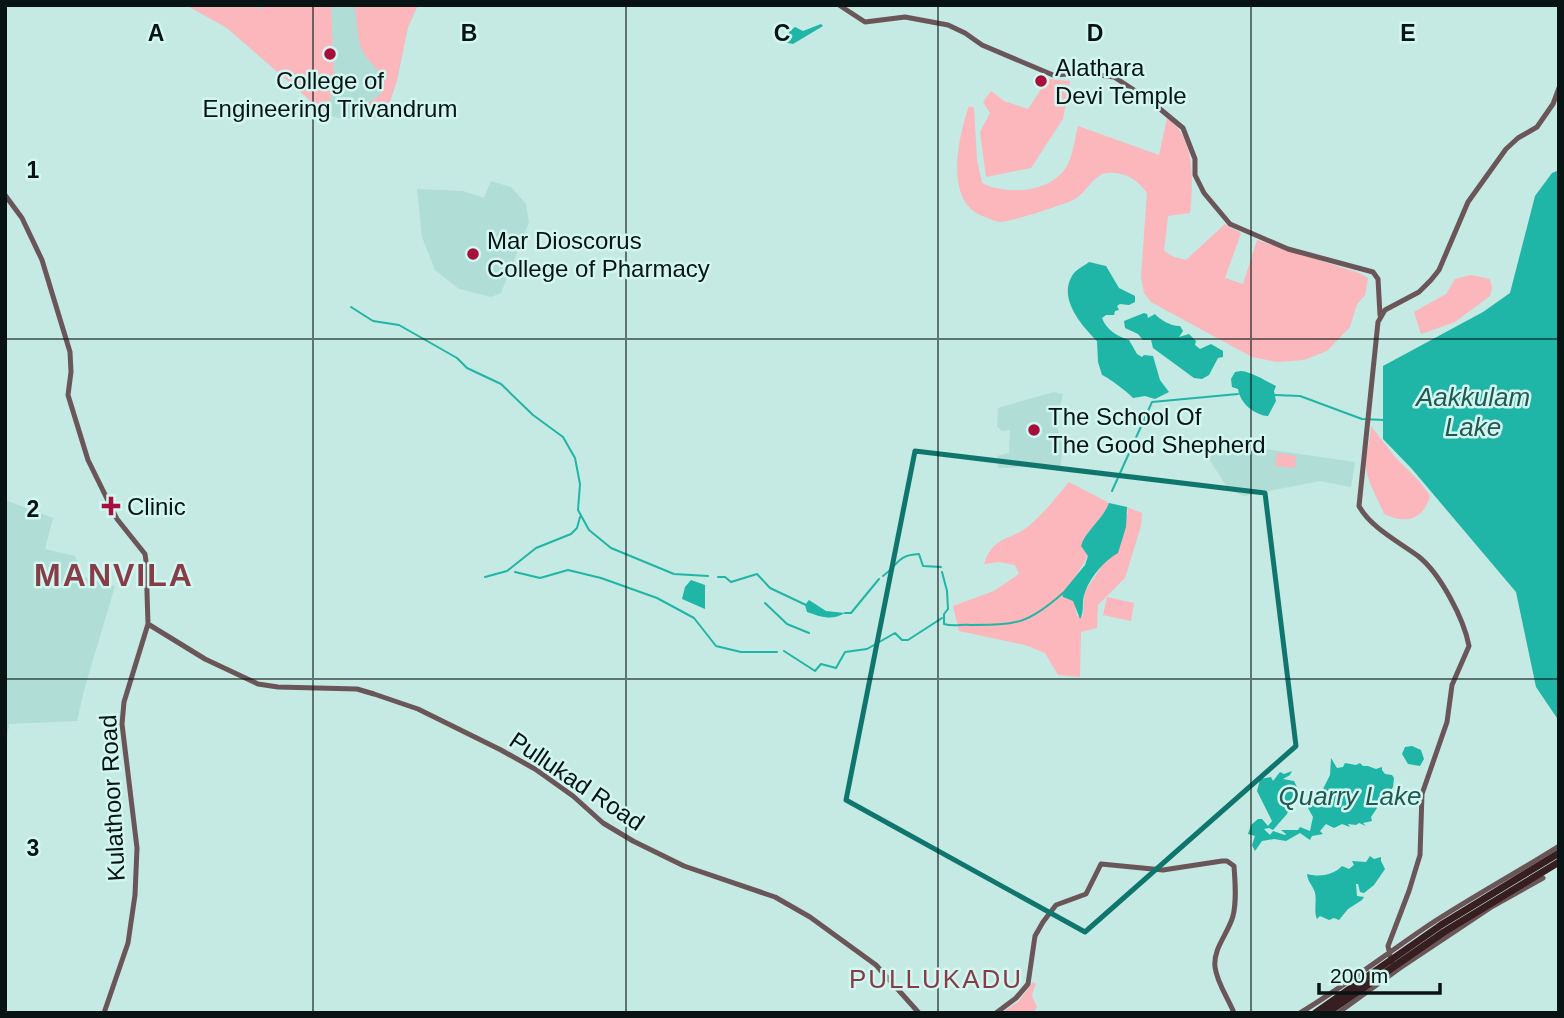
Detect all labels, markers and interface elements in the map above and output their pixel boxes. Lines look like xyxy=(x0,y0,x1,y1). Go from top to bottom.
text: A xyxy=(148,20,164,46)
text: B xyxy=(461,20,477,46)
text: C xyxy=(774,20,790,46)
text: D xyxy=(1087,20,1103,46)
text: E xyxy=(1400,20,1416,46)
marker: College of Engineering Trivandrum xyxy=(322,46,338,62)
place label: Alathara Devi Temple xyxy=(1055,54,1187,109)
place label: College of Engineering Trivandrum xyxy=(203,67,457,122)
marker: Alathara Devi Temple xyxy=(1033,73,1049,89)
text: 1 xyxy=(27,157,40,183)
place label: Mar Dioscorus College of Pharmacy xyxy=(487,227,710,282)
marker: Mar Dioscorus College of Pharmacy xyxy=(465,246,481,262)
water label: Aakkulam Lake xyxy=(1414,382,1530,442)
place label: The School Of The Good Shepherd xyxy=(1048,403,1266,458)
marker: The School Of The Good Shepherd xyxy=(1026,422,1042,438)
place label: Clinic xyxy=(127,493,186,520)
text: 2 xyxy=(27,496,39,522)
marker: Clinic xyxy=(101,496,121,516)
district label: MANVILA xyxy=(34,557,194,593)
street label: Kulathoor Road xyxy=(94,714,130,882)
street label: Pullukad Road xyxy=(505,726,649,836)
water label: Quarry Lake xyxy=(1278,781,1422,811)
text: 3 xyxy=(27,835,39,861)
scale bar xyxy=(1319,951,1440,995)
district label: PULLUKADU xyxy=(849,964,1023,994)
text: 200 m xyxy=(1330,964,1388,987)

